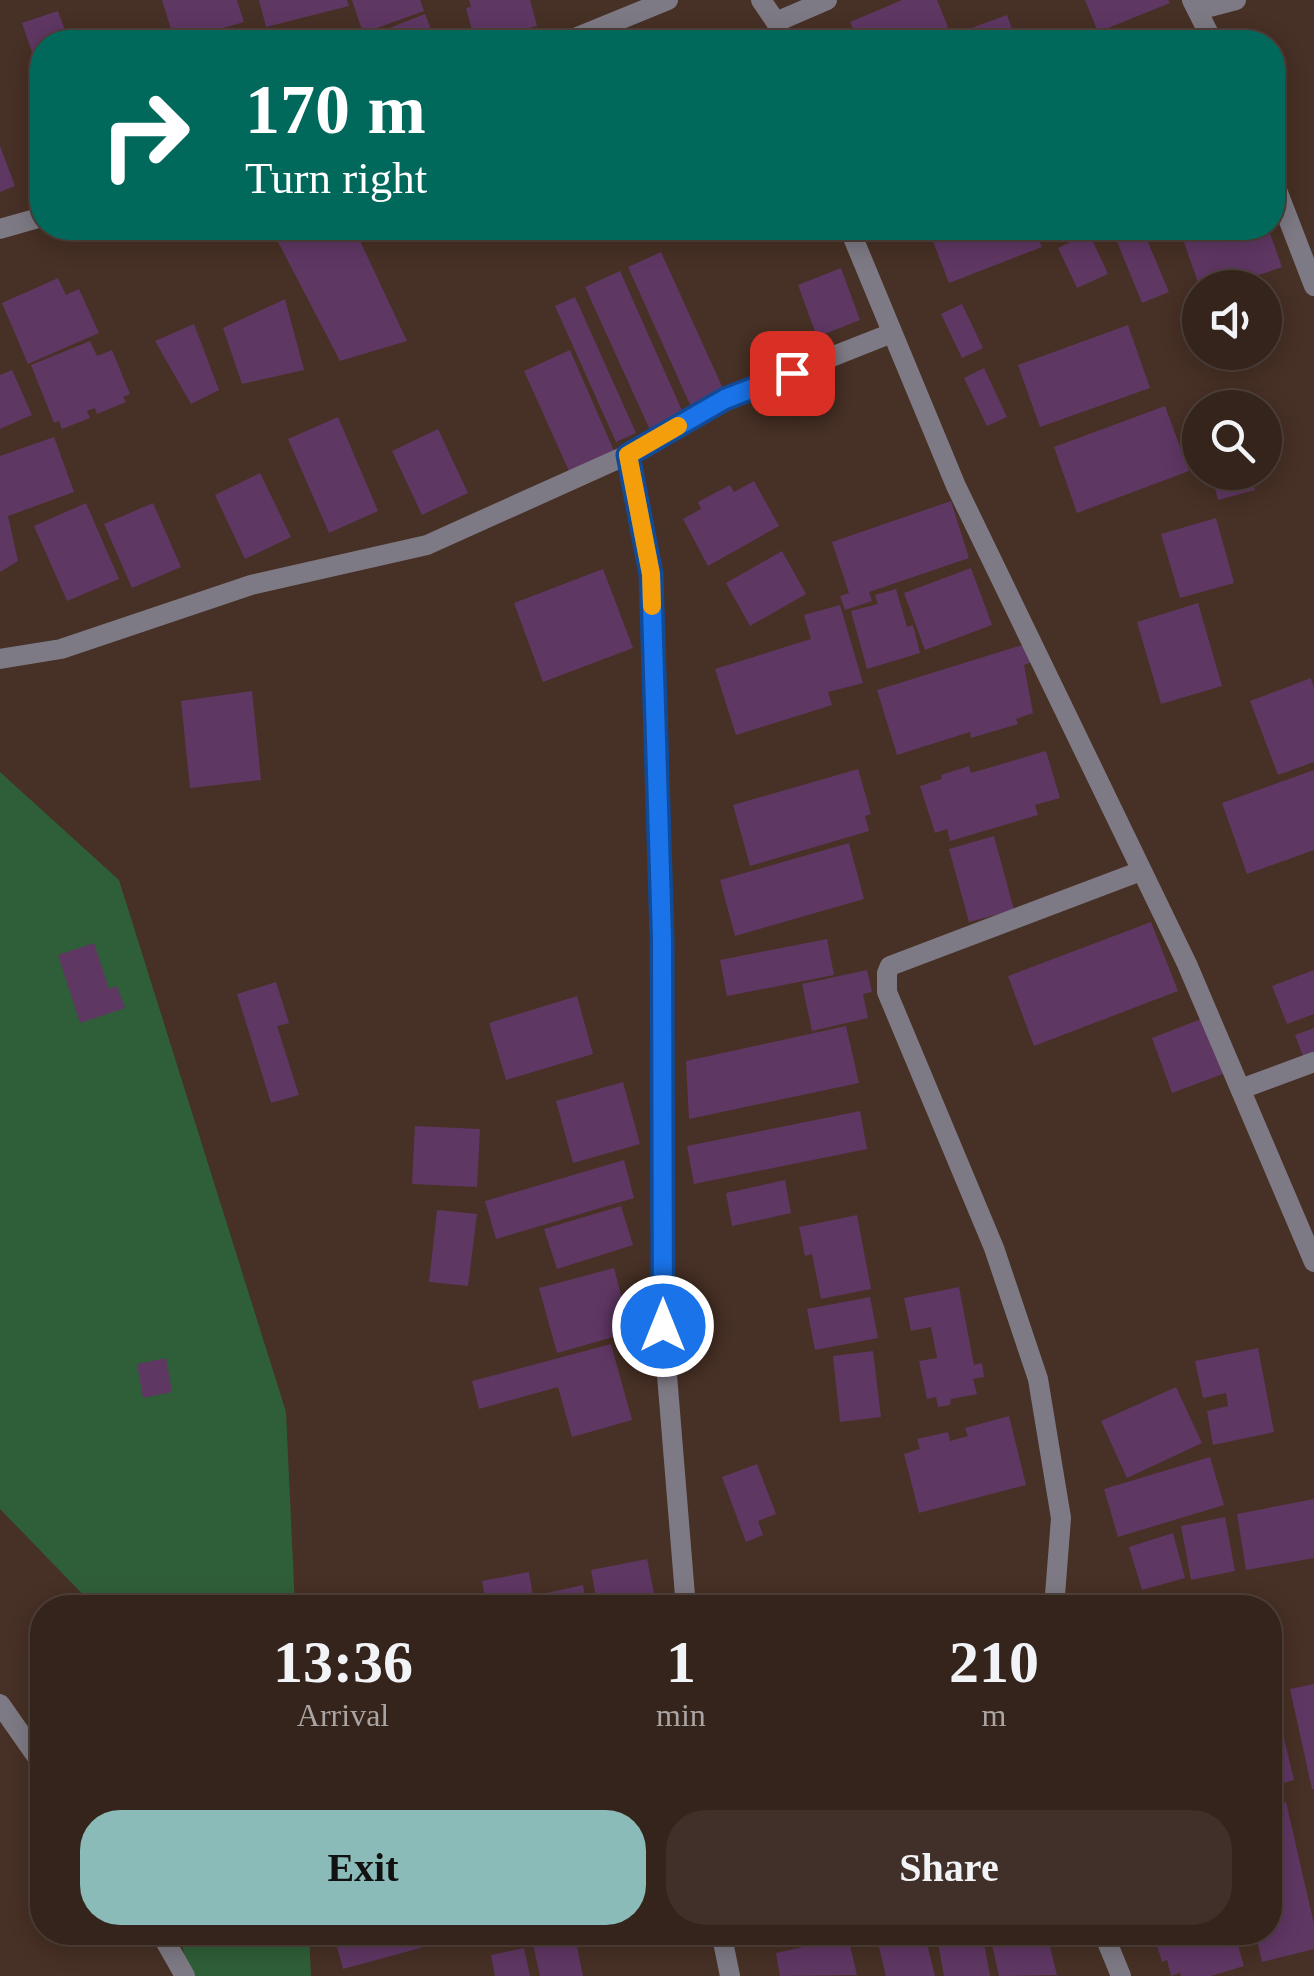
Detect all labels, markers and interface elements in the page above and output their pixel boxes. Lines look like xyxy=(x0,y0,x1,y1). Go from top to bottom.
icon: right xyxy=(80,70,210,200)
text: 170 m xyxy=(245,71,426,148)
text: Turn right xyxy=(245,153,427,203)
map controls xyxy=(1182,270,1282,490)
button: sound xyxy=(1182,270,1282,370)
pin xyxy=(750,331,835,416)
icon: arrive xyxy=(765,346,820,401)
button: search xyxy=(1182,390,1282,490)
position arrow xyxy=(611,1274,715,1378)
text: 13:36 xyxy=(273,1629,413,1695)
text: 1 xyxy=(666,1629,696,1695)
text: 210 xyxy=(949,1629,1039,1695)
text: Arrival xyxy=(297,1697,389,1733)
text: min xyxy=(656,1697,706,1733)
text: m xyxy=(981,1697,1006,1733)
button: Exit xyxy=(80,1810,646,1925)
button: Share xyxy=(666,1810,1232,1925)

